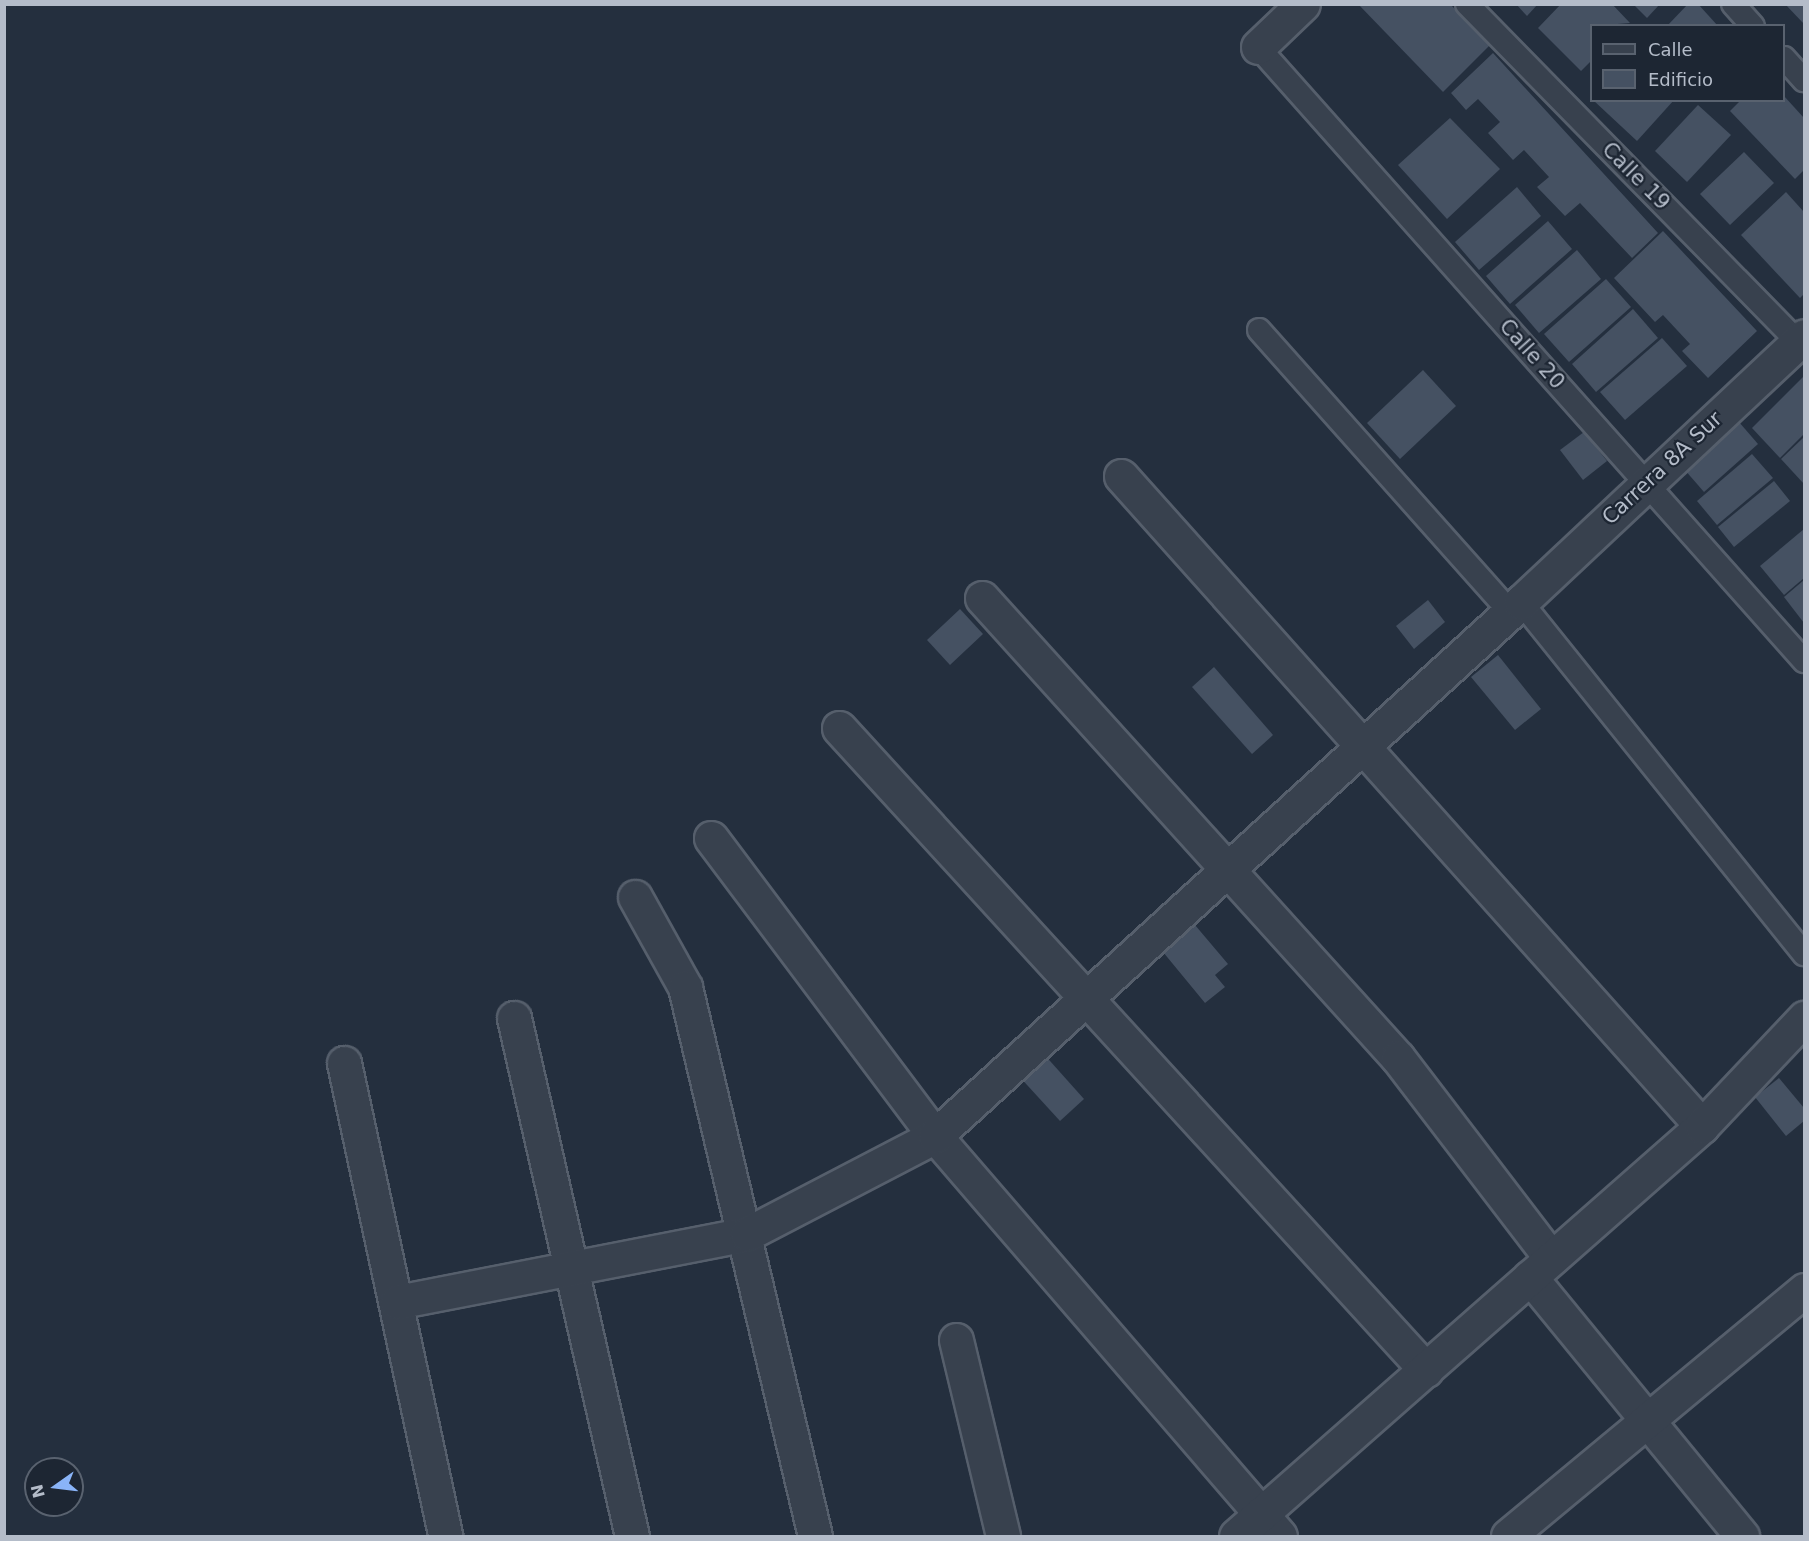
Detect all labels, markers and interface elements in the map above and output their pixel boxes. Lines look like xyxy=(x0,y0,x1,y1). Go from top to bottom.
legend xyxy=(1590,24,1785,102)
text: Calle xyxy=(1648,39,1693,60)
text: Edificio xyxy=(1648,69,1713,90)
street label: Calle 19 xyxy=(1597,137,1675,215)
street label: Calle 20 xyxy=(1494,314,1570,394)
street label: Carrera 8A Sur xyxy=(1597,406,1727,530)
north arrow xyxy=(24,1457,84,1517)
text: N xyxy=(27,1482,49,1500)

